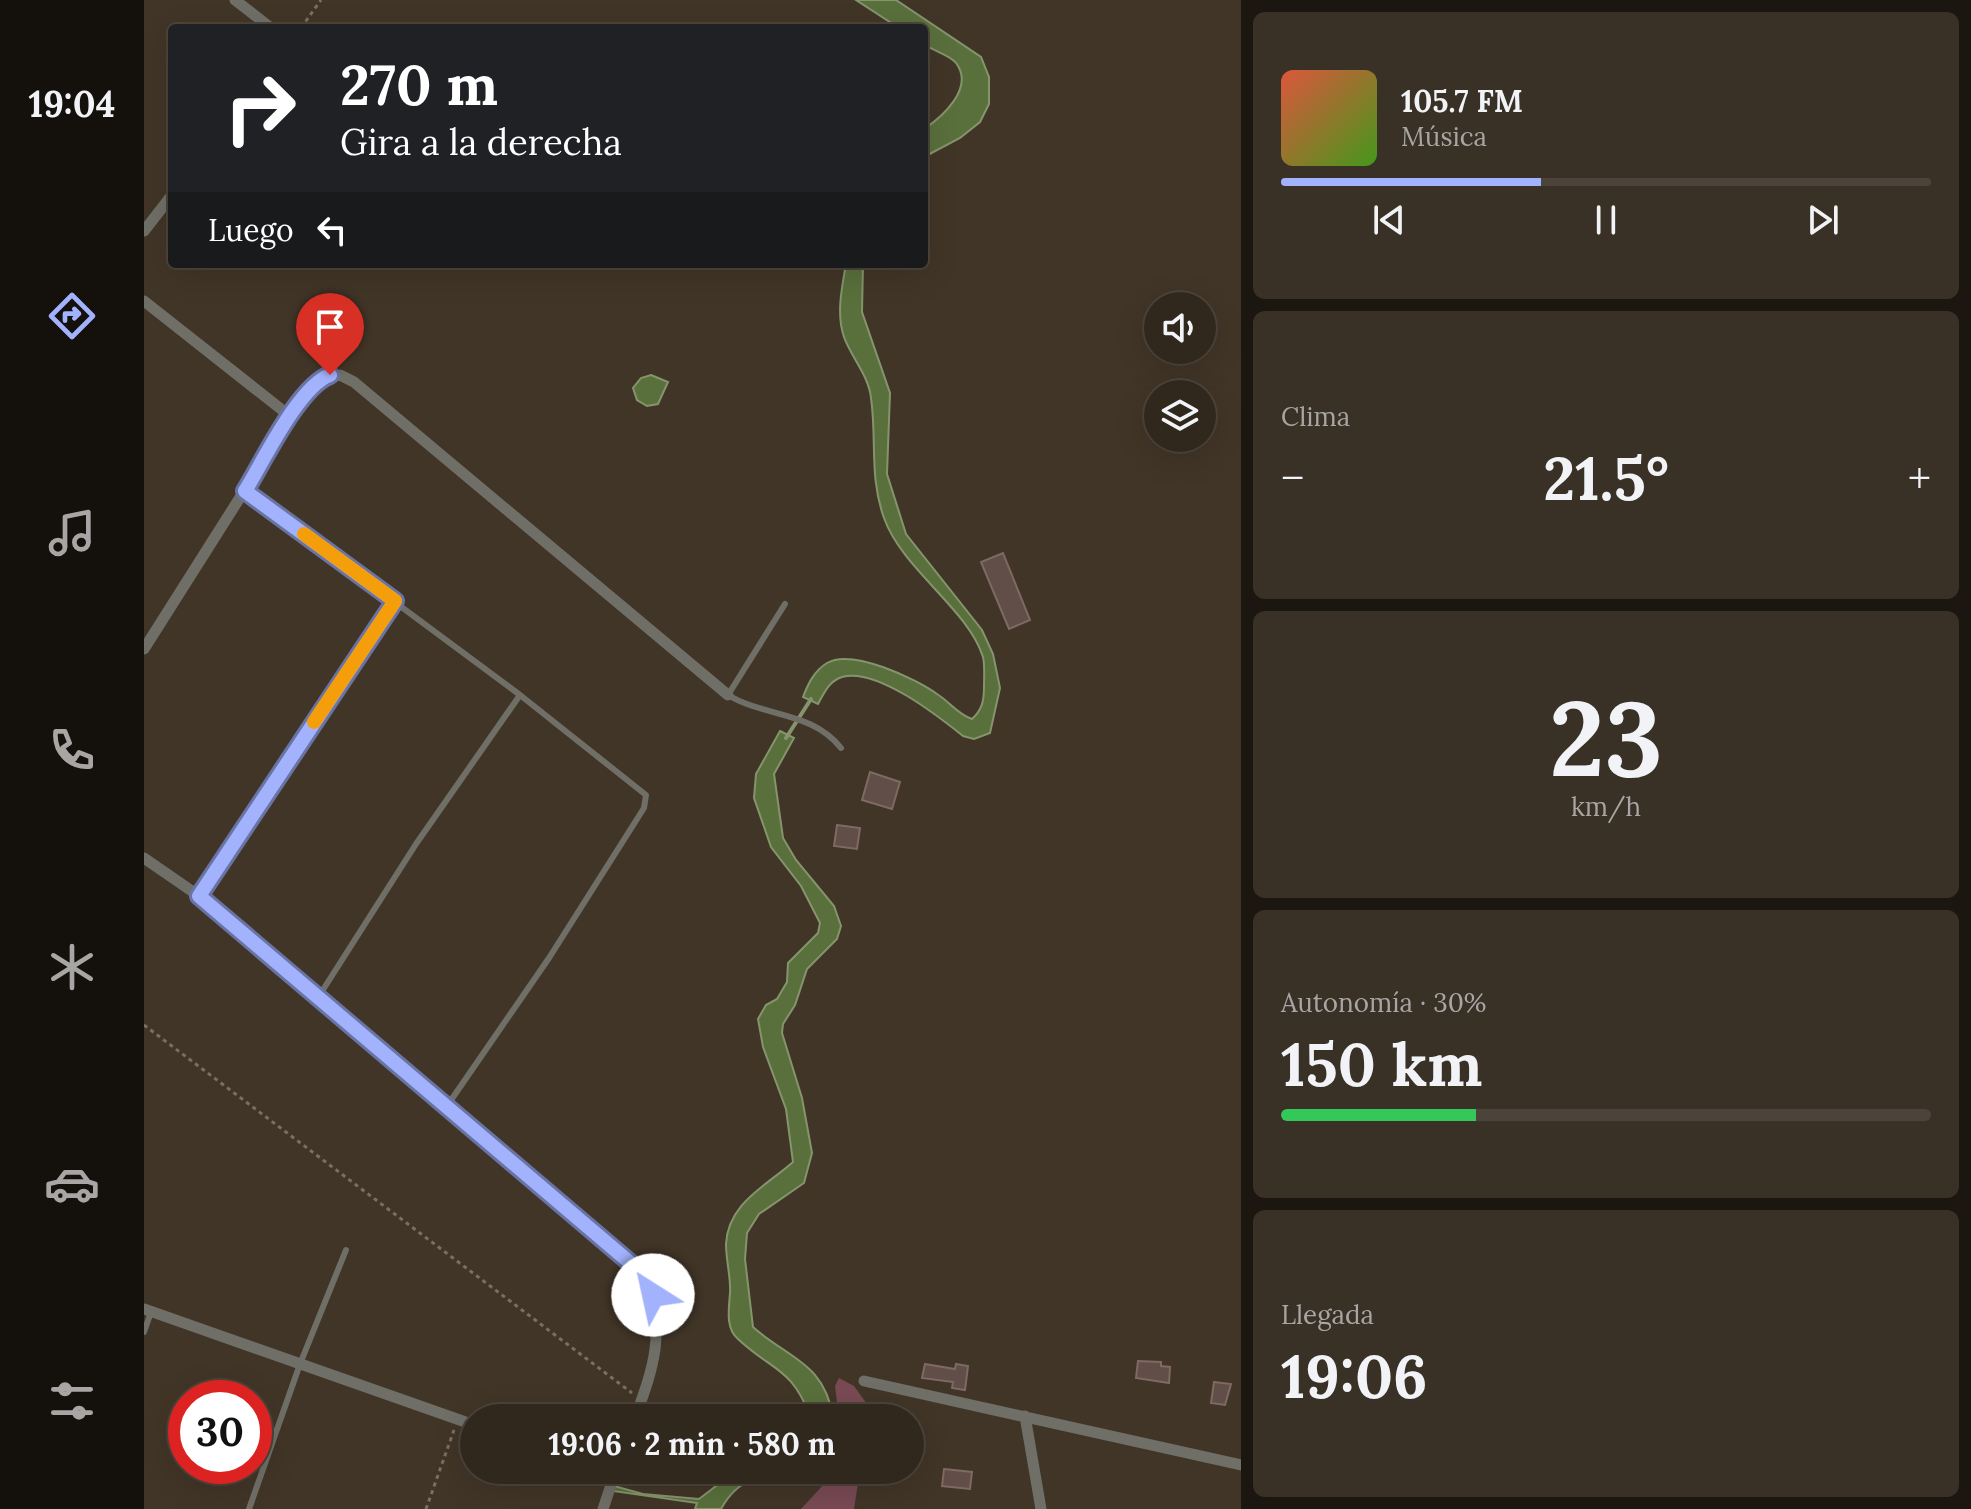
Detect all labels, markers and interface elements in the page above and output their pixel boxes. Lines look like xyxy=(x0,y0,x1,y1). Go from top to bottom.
text: 270 m xyxy=(340,49,498,120)
icon: right xyxy=(208,56,312,160)
text: 19:04 xyxy=(29,81,115,127)
text: 105.7 FM xyxy=(1401,82,1523,120)
text: Gira a la derecha xyxy=(340,119,622,165)
text: Música xyxy=(1401,120,1487,153)
icon: previous xyxy=(1367,198,1411,242)
icon: pause xyxy=(1584,198,1628,242)
icon: next xyxy=(1801,198,1845,242)
icon: left xyxy=(310,208,354,252)
text: Luego xyxy=(208,211,294,249)
icon: directions xyxy=(44,288,100,344)
map controls xyxy=(1144,292,1216,452)
button: sound xyxy=(1144,292,1216,364)
pin xyxy=(296,293,364,375)
icon: arrive xyxy=(308,305,352,349)
button: layers xyxy=(1144,380,1216,452)
text: Clima xyxy=(1281,400,1350,433)
text: 21.5° xyxy=(1543,440,1669,516)
text: − xyxy=(1281,450,1304,506)
text: + xyxy=(1908,450,1931,506)
icon: music xyxy=(44,505,100,561)
text: 23 xyxy=(1549,671,1663,804)
icon: phone xyxy=(44,722,100,778)
text: km/h xyxy=(1571,790,1641,823)
icon: climate xyxy=(44,939,100,995)
text: Autonomía · 30% xyxy=(1281,986,1486,1019)
text: 150 km xyxy=(1281,1026,1483,1102)
icon: car xyxy=(44,1156,100,1212)
position arrow xyxy=(611,1253,695,1337)
text: Llegada xyxy=(1281,1298,1374,1331)
text: 19:06 xyxy=(1281,1338,1428,1414)
icon: filters xyxy=(44,1373,100,1429)
speed limit sign: 30 xyxy=(168,1380,272,1484)
text: 19:06 · 2 min · 580 m xyxy=(549,1425,835,1463)

